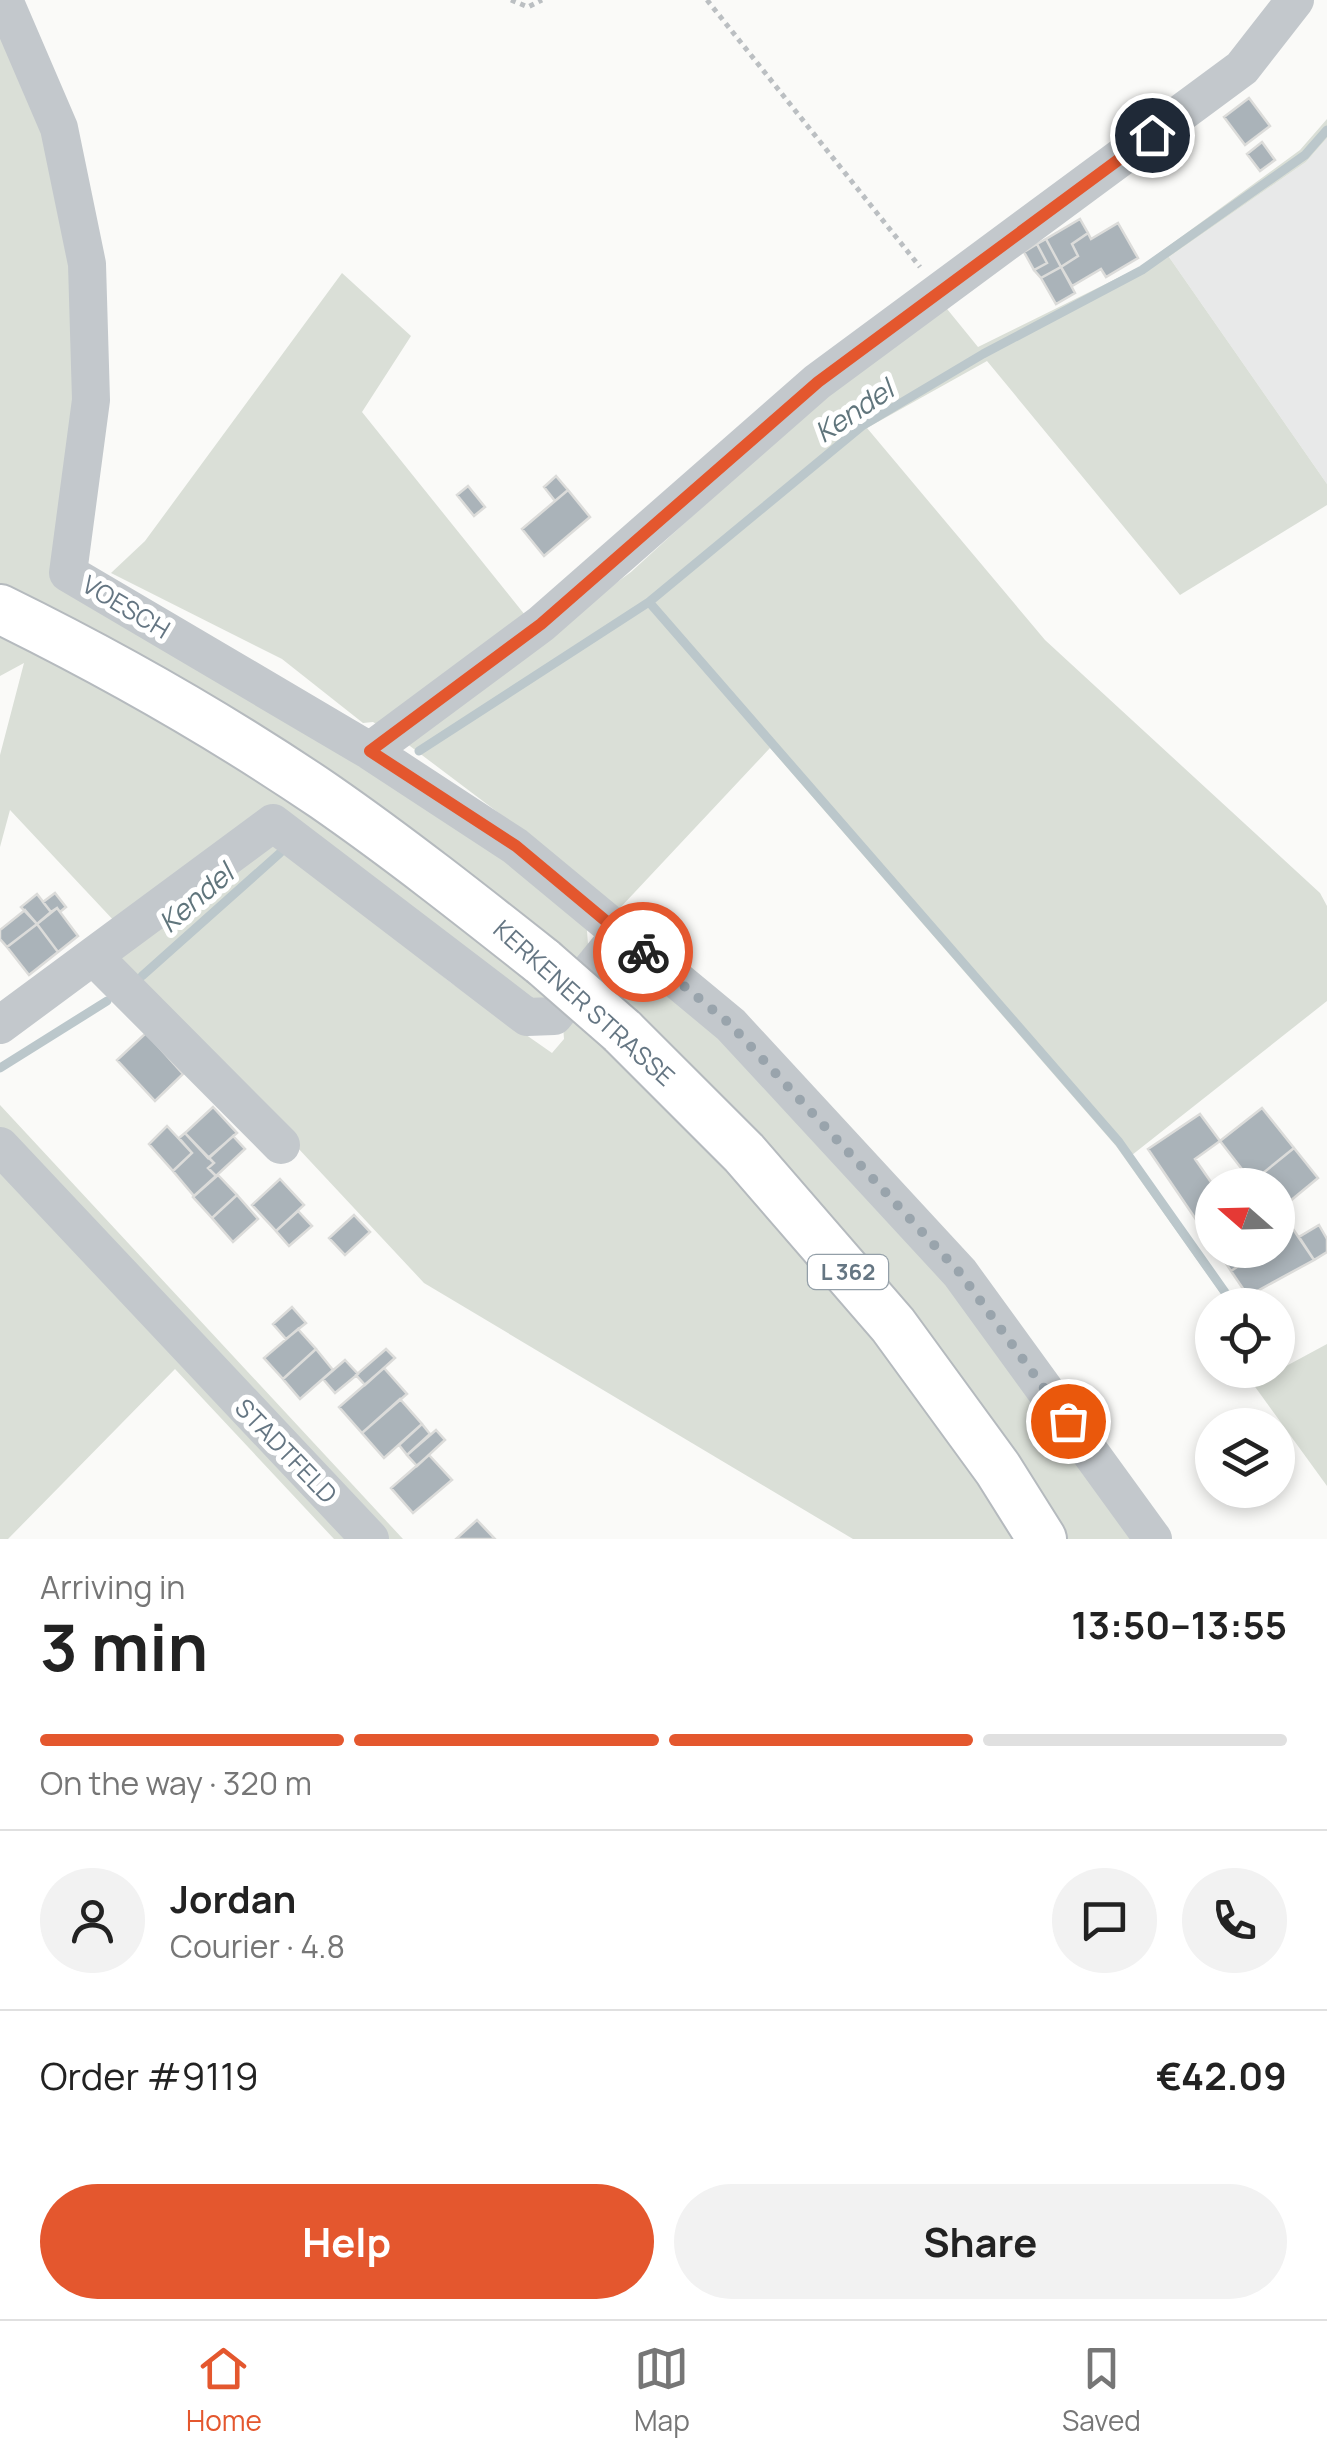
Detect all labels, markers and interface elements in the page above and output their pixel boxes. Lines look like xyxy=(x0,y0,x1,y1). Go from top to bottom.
pin xyxy=(1110,93,1195,178)
icon: home xyxy=(1125,108,1180,163)
water label: Kendel xyxy=(807,368,903,450)
street label: VOESCH xyxy=(76,567,177,646)
water label: Kendel xyxy=(150,852,243,940)
courier xyxy=(593,902,693,1002)
street label: KERKENER STRASSE xyxy=(486,912,683,1094)
icon: bike xyxy=(616,925,671,980)
north arrow xyxy=(1195,1168,1295,1268)
map controls xyxy=(1195,1168,1295,1508)
road number: L 362 xyxy=(808,1255,888,1289)
button: locate xyxy=(1195,1288,1295,1388)
pin xyxy=(1026,1379,1111,1464)
street label: STADTFELD xyxy=(227,1391,345,1511)
icon: bag xyxy=(1041,1394,1096,1449)
button: layers xyxy=(1195,1408,1295,1508)
text: Arriving in xyxy=(40,1565,185,1609)
text: 13:50–13:55 xyxy=(1071,1598,1287,1650)
text: 3 min xyxy=(40,1602,208,1691)
text: On the way · 320 m xyxy=(40,1761,312,1805)
button: person xyxy=(40,1868,145,1973)
button: chat xyxy=(1052,1868,1157,1973)
button: phone xyxy=(1182,1868,1287,1973)
text: Jordan xyxy=(170,1872,296,1924)
text: Courier · 4.8 xyxy=(170,1924,345,1968)
text: Order #9119 xyxy=(40,2049,259,2101)
text: €42.09 xyxy=(1156,2049,1287,2101)
button: Help xyxy=(40,2184,654,2299)
button: Share xyxy=(674,2184,1287,2299)
tab: Home xyxy=(186,2341,262,2439)
tab: Map xyxy=(634,2341,690,2439)
tab: Saved xyxy=(1062,2341,1141,2439)

